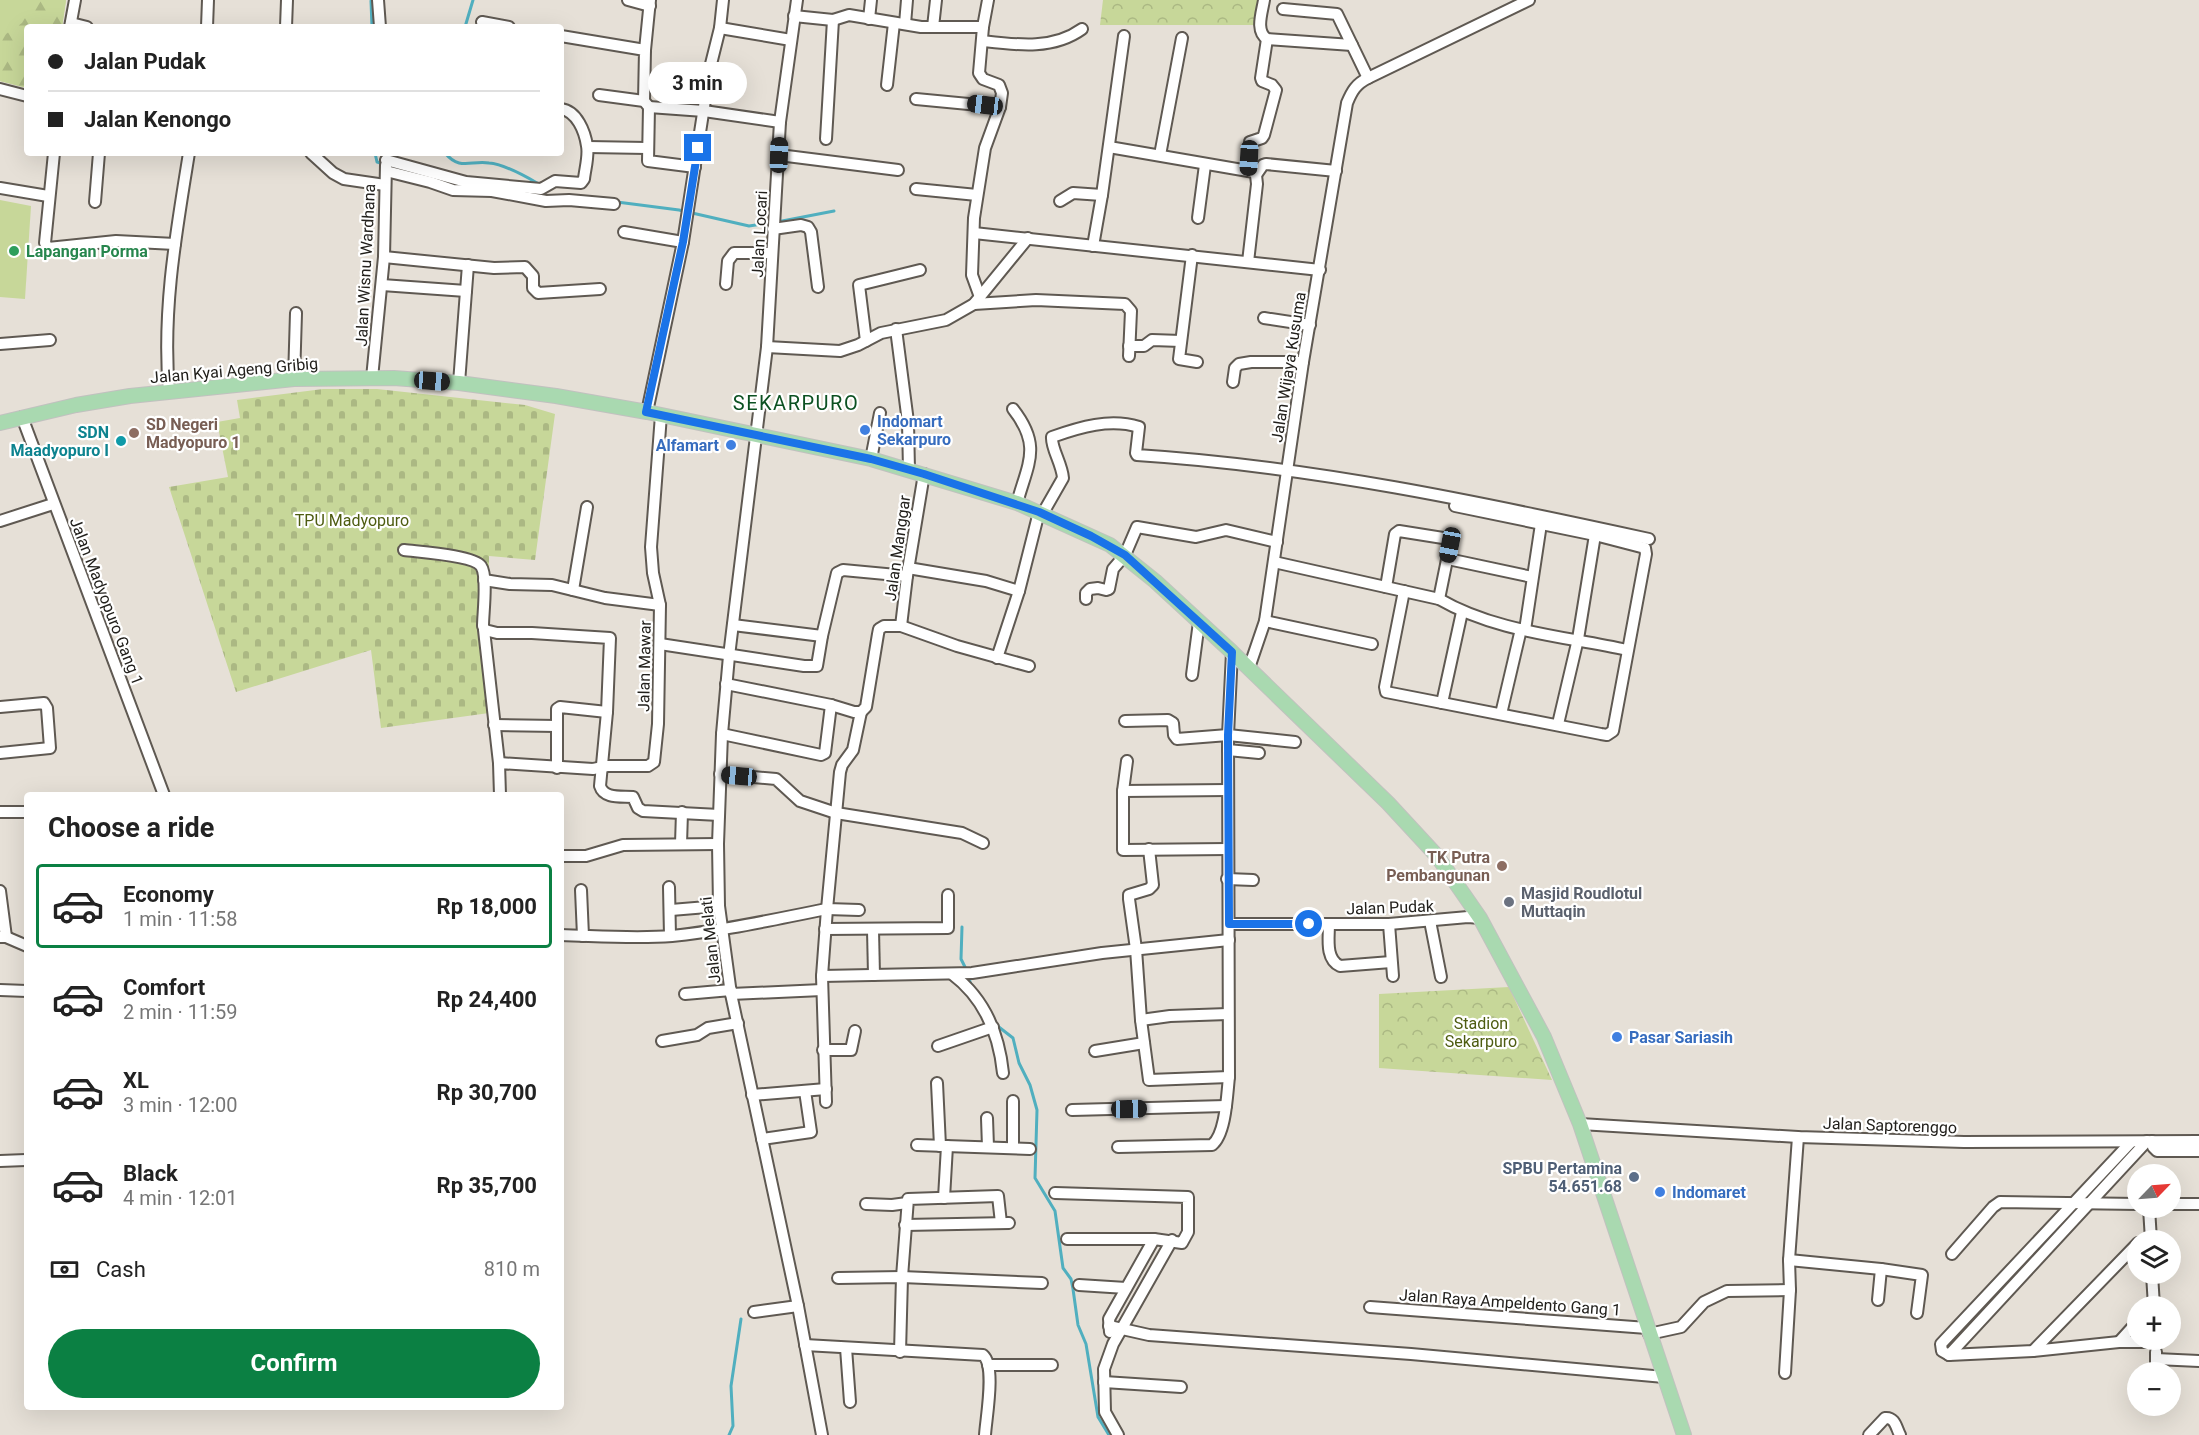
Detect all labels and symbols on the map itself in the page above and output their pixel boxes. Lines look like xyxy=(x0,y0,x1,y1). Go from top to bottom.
callout: 3 min xyxy=(648,61,748,103)
car xyxy=(966,94,1004,116)
route end xyxy=(684,134,711,161)
car xyxy=(769,137,789,173)
car xyxy=(1239,140,1259,176)
street label: Jalan Wisnu Wardhana xyxy=(352,183,379,347)
street label: Jalan Locari xyxy=(748,190,771,278)
place label: Lapangan Porma xyxy=(26,242,148,261)
marker: Lapangan Porma xyxy=(7,244,21,258)
street label: Jalan Wijaya Kusuma xyxy=(1267,291,1310,444)
street label: Jalan Kyai Ageng Gribig xyxy=(149,354,319,387)
car xyxy=(413,371,451,391)
district label: SEKARPURO xyxy=(733,391,859,415)
place label: Indomart Sekarpuro xyxy=(877,412,951,449)
place label: SD Negeri Madyopuro 1 xyxy=(146,415,240,452)
place label: SDN Maadyopuro I xyxy=(11,423,109,460)
marker: Indomart Sekarpuro xyxy=(858,423,872,437)
marker: SD Negeri Madyopuro 1 xyxy=(127,426,141,440)
marker: SDN Maadyopuro I xyxy=(114,434,128,448)
place label: Alfamart xyxy=(656,436,720,455)
marker: Alfamart xyxy=(724,438,738,452)
street label: Jalan Manggar xyxy=(881,493,914,602)
park label: TPU Madyopuro xyxy=(295,511,409,530)
street label: Jalan Madyopuro Gang 1 xyxy=(66,515,147,688)
car xyxy=(1438,526,1462,564)
street label: Jalan Mawar xyxy=(634,619,655,712)
car xyxy=(720,765,758,787)
place label: TK Putra Pembangunan xyxy=(1386,848,1490,885)
marker: TK Putra Pembangunan xyxy=(1495,859,1509,873)
place label: Masjid Roudlotul Muttaqin xyxy=(1521,884,1642,921)
marker: Masjid Roudlotul Muttaqin xyxy=(1502,895,1516,909)
street label: Jalan Melati xyxy=(696,896,724,984)
street label: Jalan Pudak xyxy=(1346,896,1435,919)
route start xyxy=(1295,910,1322,937)
park label: Stadion Sekarpuro xyxy=(1445,1014,1517,1051)
place label: Pasar Sariasih xyxy=(1629,1028,1733,1047)
marker: Pasar Sariasih xyxy=(1610,1030,1624,1044)
car xyxy=(1111,1100,1147,1118)
street label: Jalan Saptorenggo xyxy=(1823,1114,1957,1137)
place label: SPBU Pertamina 54.651.68 xyxy=(1502,1159,1622,1196)
north arrow xyxy=(2127,1164,2181,1218)
marker: SPBU Pertamina 54.651.68 xyxy=(1627,1170,1641,1184)
place label: Indomaret xyxy=(1672,1183,1746,1202)
marker: Indomaret xyxy=(1653,1185,1667,1199)
street label: Jalan Raya Ampeldento Gang 1 xyxy=(1398,1285,1621,1320)

